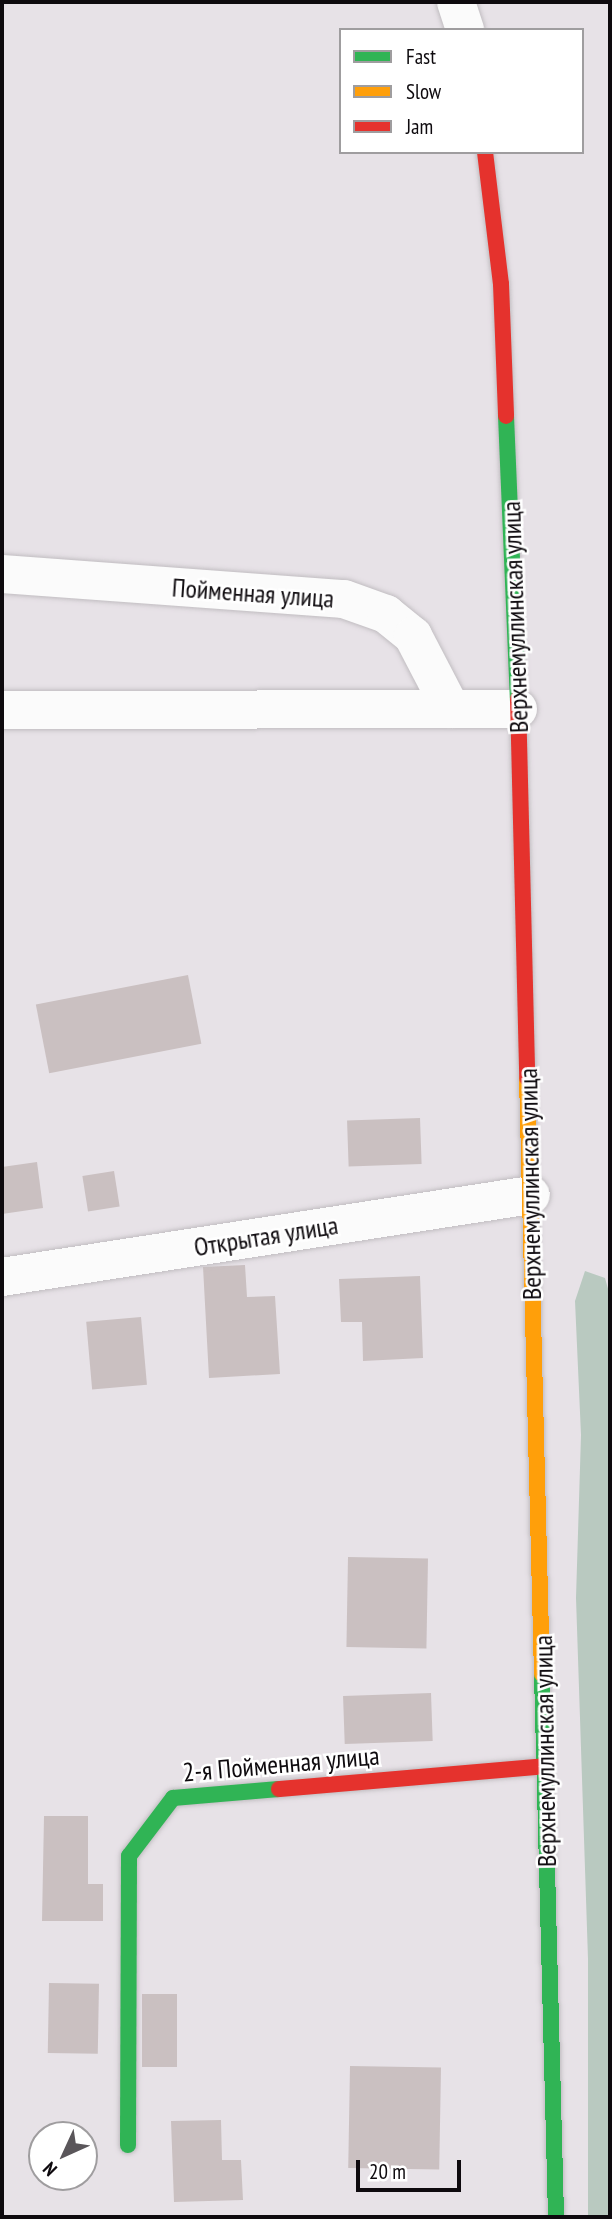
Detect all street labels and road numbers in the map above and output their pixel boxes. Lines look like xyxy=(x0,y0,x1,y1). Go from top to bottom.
street label: Верхнемуллинская улица xyxy=(495,500,535,734)
street label: Пойменная улица xyxy=(171,572,335,614)
street label: Верхнемуллинская улица xyxy=(512,1068,548,1300)
street label: Открытая улица xyxy=(192,1209,340,1263)
street label: Верхнемуллинская улица xyxy=(527,1635,563,1867)
street label: 2-я Пойменная улица xyxy=(181,1740,381,1788)

